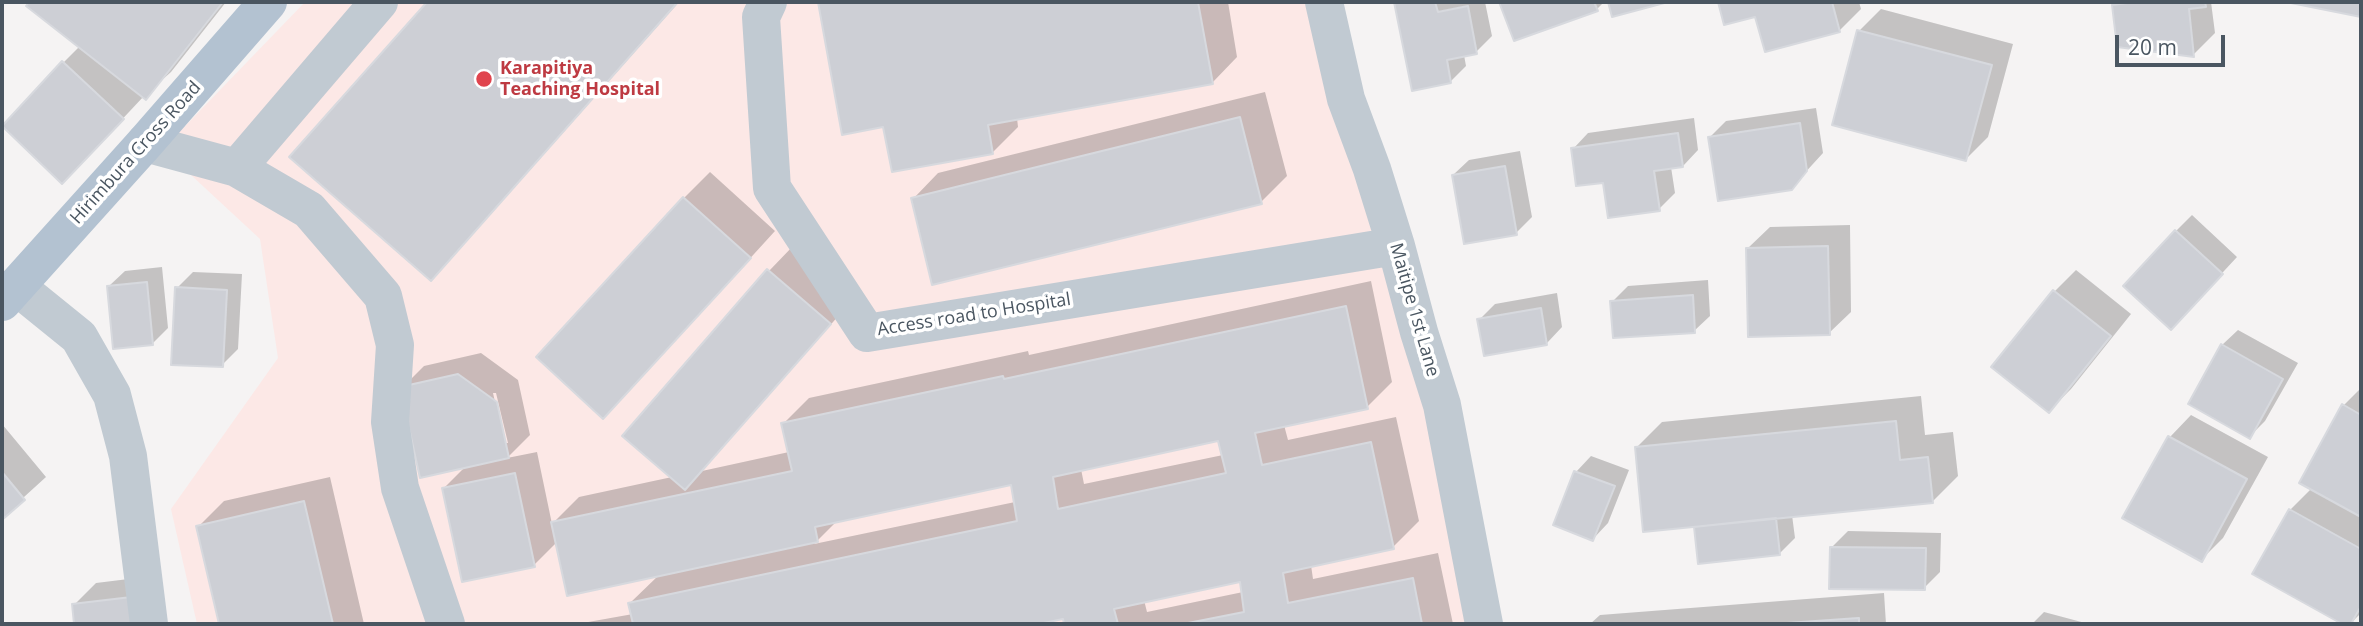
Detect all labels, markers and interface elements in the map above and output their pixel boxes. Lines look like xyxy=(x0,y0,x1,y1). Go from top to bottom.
scale bar xyxy=(2118,21,2228,65)
text: 20 m xyxy=(2128,33,2177,61)
place label: Karapitiya Teaching Hospital xyxy=(500,58,660,100)
marker: Karapitiya Teaching Hospital xyxy=(474,69,494,89)
street label: Hirimbura Cross Road xyxy=(66,77,206,229)
street label: Maitipe 1st Lane xyxy=(1385,241,1443,379)
street label: Access road to Hospital xyxy=(876,289,1072,341)

